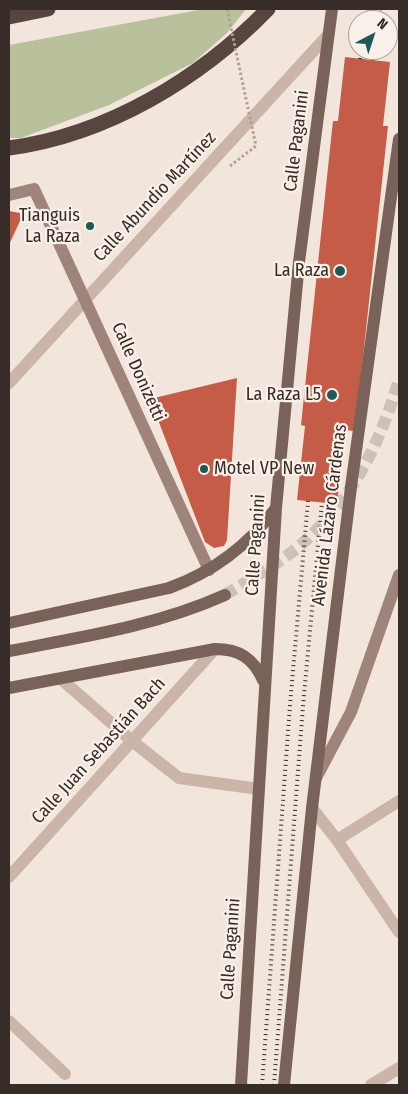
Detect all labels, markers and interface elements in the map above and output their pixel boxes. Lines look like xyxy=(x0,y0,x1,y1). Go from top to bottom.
north arrow xyxy=(348,10,398,60)
text: N xyxy=(374,15,391,33)
street label: Calle Paganini xyxy=(280,89,314,193)
street label: Calle Abundio Martínez xyxy=(89,128,221,266)
place label: Tianguis La Raza xyxy=(19,205,80,248)
marker: Tianguis La Raza xyxy=(84,220,96,232)
place label: La Raza xyxy=(274,260,329,282)
marker: La Raza xyxy=(333,264,347,278)
street label: Calle Donizetti xyxy=(107,319,169,425)
place label: La Raza L5 xyxy=(246,384,321,406)
marker: La Raza L5 xyxy=(325,388,339,402)
street label: Avenida Lázaro Cárdenas xyxy=(308,423,352,607)
place label: Motel VP New xyxy=(214,458,314,480)
marker: Motel VP New xyxy=(198,463,210,475)
street label: Calle Paganini xyxy=(242,493,270,597)
street label: Calle Juan Sebastián Bach xyxy=(28,673,170,829)
street label: Calle Paganini xyxy=(217,897,245,1001)

